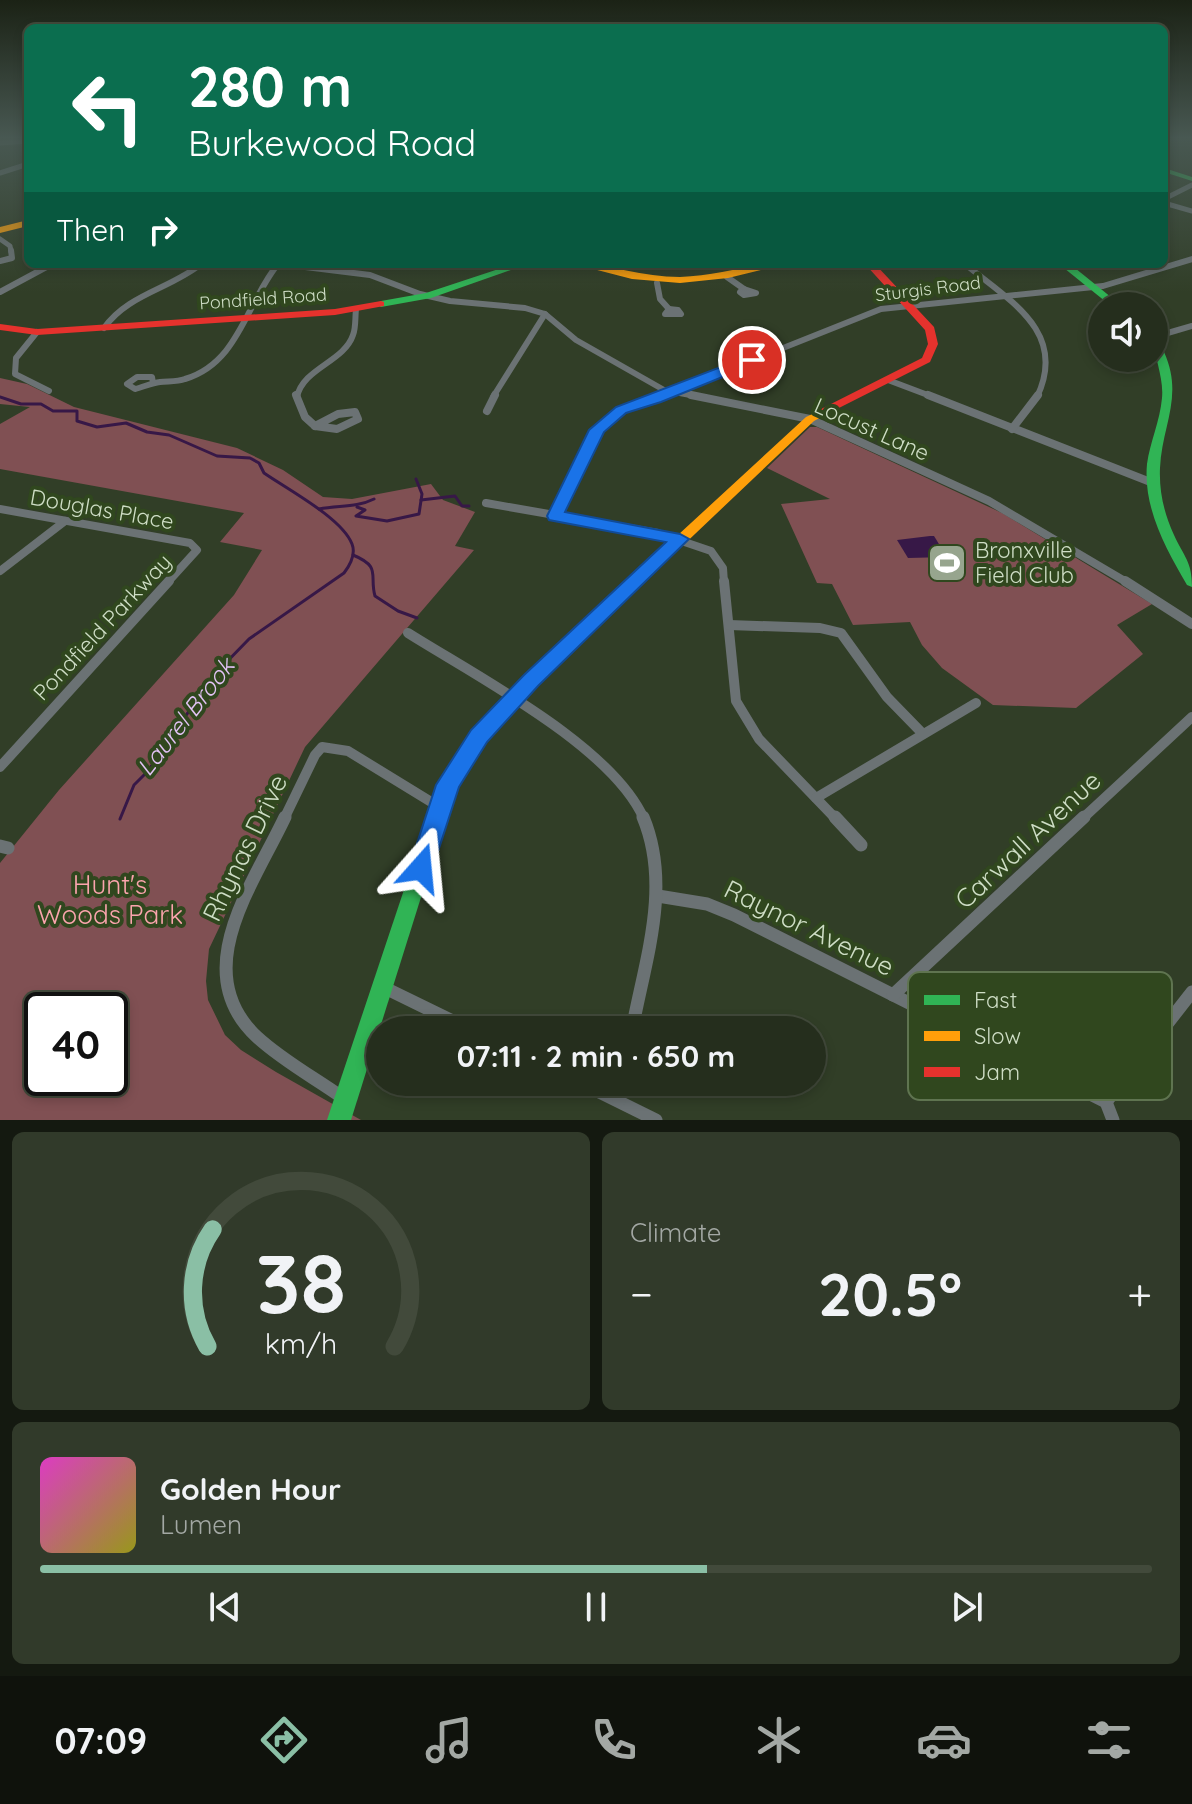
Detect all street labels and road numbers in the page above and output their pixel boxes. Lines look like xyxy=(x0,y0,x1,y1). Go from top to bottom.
street label: Sturgis Road xyxy=(874,271,982,306)
street label: Pondfield Road xyxy=(198,283,327,314)
street label: Locust Lane xyxy=(810,391,934,467)
street label: Douglas Place xyxy=(28,483,176,535)
street label: Pondfield Parkway xyxy=(27,548,177,706)
street label: Carwall Avenue xyxy=(948,764,1107,916)
street label: Rhynas Drive xyxy=(195,769,294,927)
street label: Raynor Avenue xyxy=(719,872,900,983)

